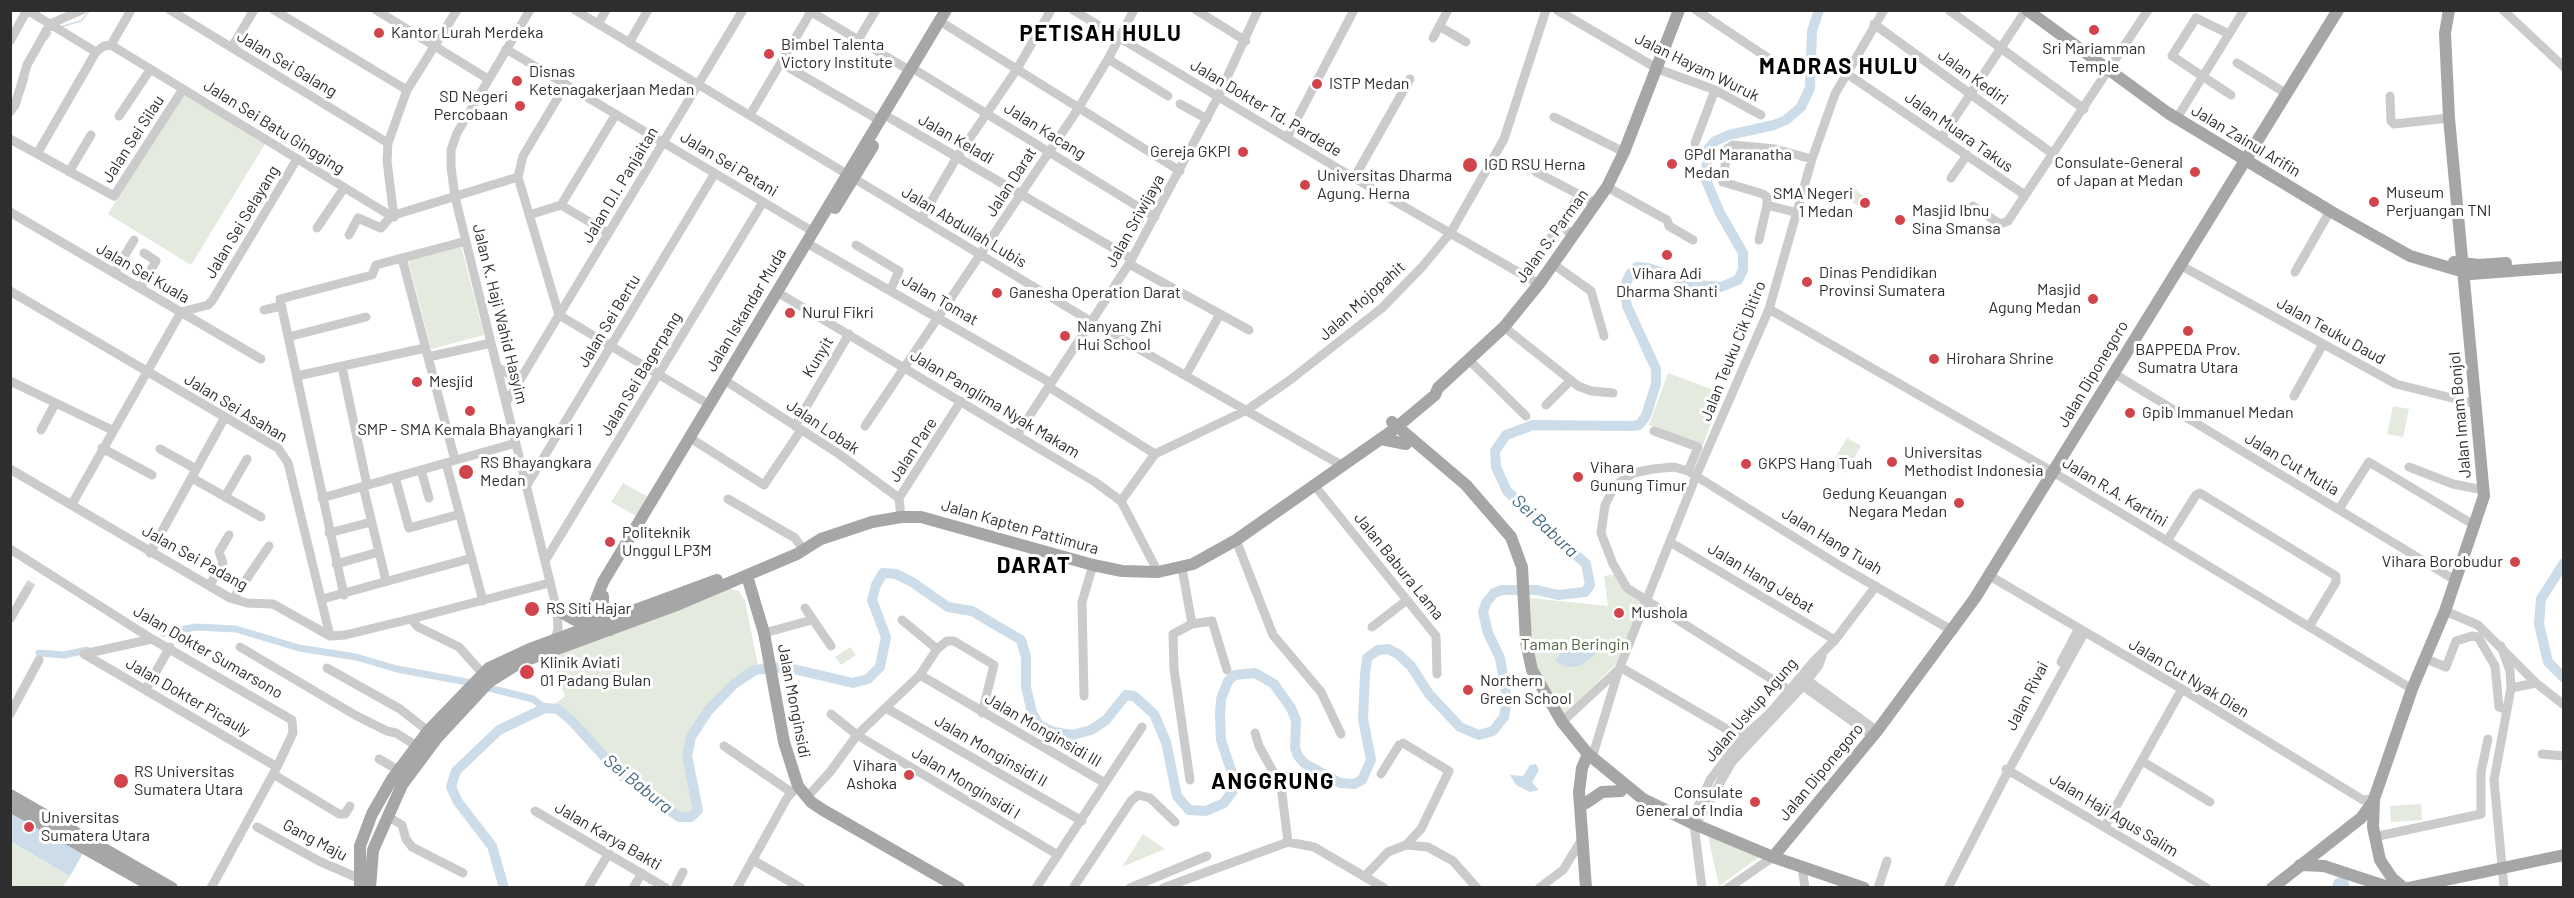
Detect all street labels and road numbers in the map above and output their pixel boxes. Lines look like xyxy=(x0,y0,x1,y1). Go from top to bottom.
street label: Jalan Sei Galang xyxy=(234,27,340,101)
street label: Jalan Hayam Wuruk xyxy=(1632,28,1762,106)
street label: Jalan Kediri xyxy=(1934,45,2012,109)
street label: Jalan Dokter Td. Pardede xyxy=(1187,55,1345,161)
street label: Jalan Sei Batu Gingging xyxy=(200,76,348,178)
street label: Jalan Muara Takus xyxy=(1901,87,2017,177)
street label: Jalan Sei Silau xyxy=(98,92,168,186)
street label: Jalan Kacang xyxy=(1001,98,1089,164)
street label: Jalan Zainul Arifin xyxy=(2188,101,2304,181)
street label: Jalan Keladi xyxy=(915,110,997,168)
street label: Jalan D.I. Panjaitan xyxy=(578,123,662,247)
street label: Jalan Sei Petani xyxy=(677,127,781,201)
street label: Jalan Darat xyxy=(981,144,1041,220)
street label: Jalan Sei Selayang xyxy=(201,162,283,282)
street label: Jalan Sriwijaya xyxy=(1102,171,1168,271)
street label: Jalan Abdullah Lubis xyxy=(898,182,1030,272)
street label: Jalan S. Parman xyxy=(1512,185,1592,287)
street label: Jalan K. Haji Wahid Hasyim xyxy=(468,222,532,406)
street label: Jalan Sei Kuala xyxy=(93,239,193,307)
street label: Jalan Iskandar Muda xyxy=(702,245,790,375)
street label: Jalan Mojopahit xyxy=(1315,257,1409,345)
street label: Jalan Tomat xyxy=(898,270,982,330)
street label: Jalan Sei Bertu xyxy=(574,271,644,371)
street label: Jalan Teuku Cik Ditiro xyxy=(1696,278,1770,424)
street label: Jalan Teuku Daud xyxy=(2273,293,2389,369)
street label: Jalan Sei Bagerpang xyxy=(596,308,686,440)
street label: Jalan Diponegoro xyxy=(2054,317,2132,431)
street label: Kunyit xyxy=(798,333,838,381)
street label: Jalan Panglima Nyak Makam xyxy=(907,346,1083,462)
street label: Jalan Imam Bonjol xyxy=(2445,351,2475,479)
street label: Jalan Sei Asahan xyxy=(181,370,291,446)
street label: Jalan Lobak xyxy=(783,396,863,458)
street label: Jalan Pare xyxy=(885,414,941,486)
street label: Jalan Cut Mutia xyxy=(2241,428,2343,500)
street label: Jalan R.A. Kartini xyxy=(2059,453,2171,531)
street label: Jalan Kapten Pattimura xyxy=(939,495,1101,559)
street label: Jalan Hang Tuah xyxy=(1778,503,1886,579)
street label: Jalan Babura Lama xyxy=(1350,509,1448,623)
street label: Jalan Sei Padang xyxy=(139,521,251,595)
street label: Jalan Hang Jebat xyxy=(1704,539,1818,617)
street label: Jalan Dokter Sumarsono xyxy=(130,601,286,703)
street label: Jalan Cut Nyak Dien xyxy=(2125,635,2253,721)
street label: Jalan Monginsidi xyxy=(774,642,814,760)
street label: Jalan Dokter Picauly xyxy=(122,654,254,740)
street label: Jalan Uskup Agung xyxy=(1701,654,1801,766)
street label: Jalan Rivai xyxy=(2002,658,2052,734)
street label: Jalan Monginsidi III xyxy=(981,689,1105,771)
street label: Jalan Monginsidi II xyxy=(931,711,1051,791)
street label: Jalan Diponegoro xyxy=(1775,719,1867,825)
street label: Jalan Monginsidi I xyxy=(908,743,1024,823)
street label: Jalan Haji Agus Salim xyxy=(2046,769,2182,861)
street label: Jalan Karya Bakti xyxy=(551,798,665,874)
street label: Gang Maju xyxy=(279,815,351,865)

